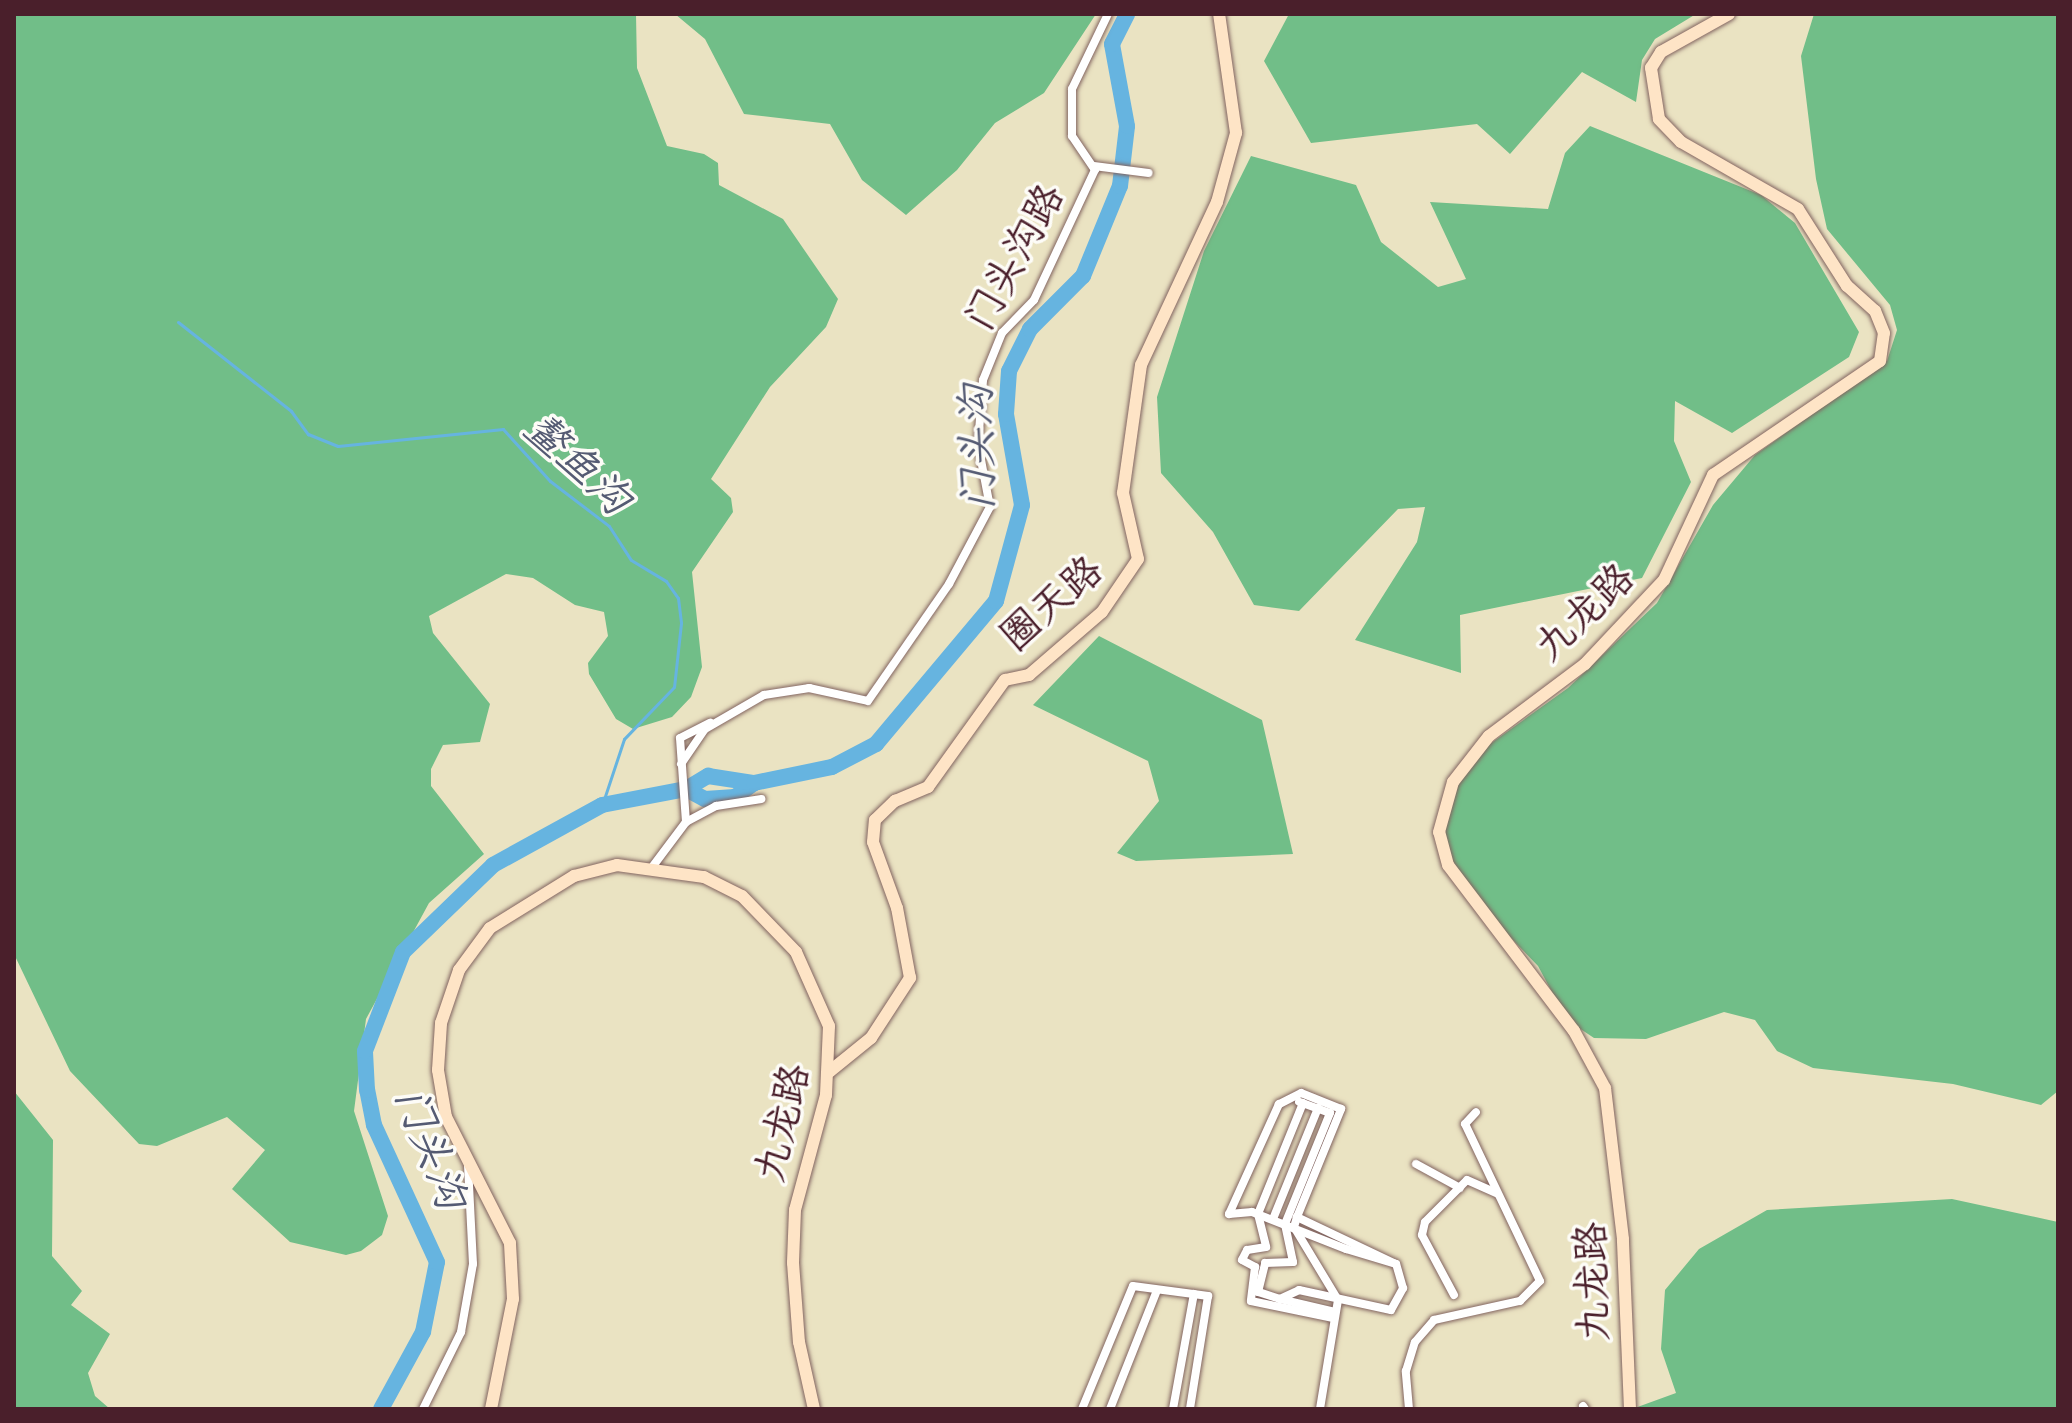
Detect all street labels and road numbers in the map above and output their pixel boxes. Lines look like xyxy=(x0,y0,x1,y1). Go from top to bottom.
street label: 门头沟路 xyxy=(954,175,1074,339)
street label: 圈天路 xyxy=(990,546,1112,660)
street label: 九龙路 xyxy=(1524,553,1644,671)
street label: 九龙路 xyxy=(745,1059,819,1187)
street label: 九龙路 xyxy=(1566,1221,1618,1343)

